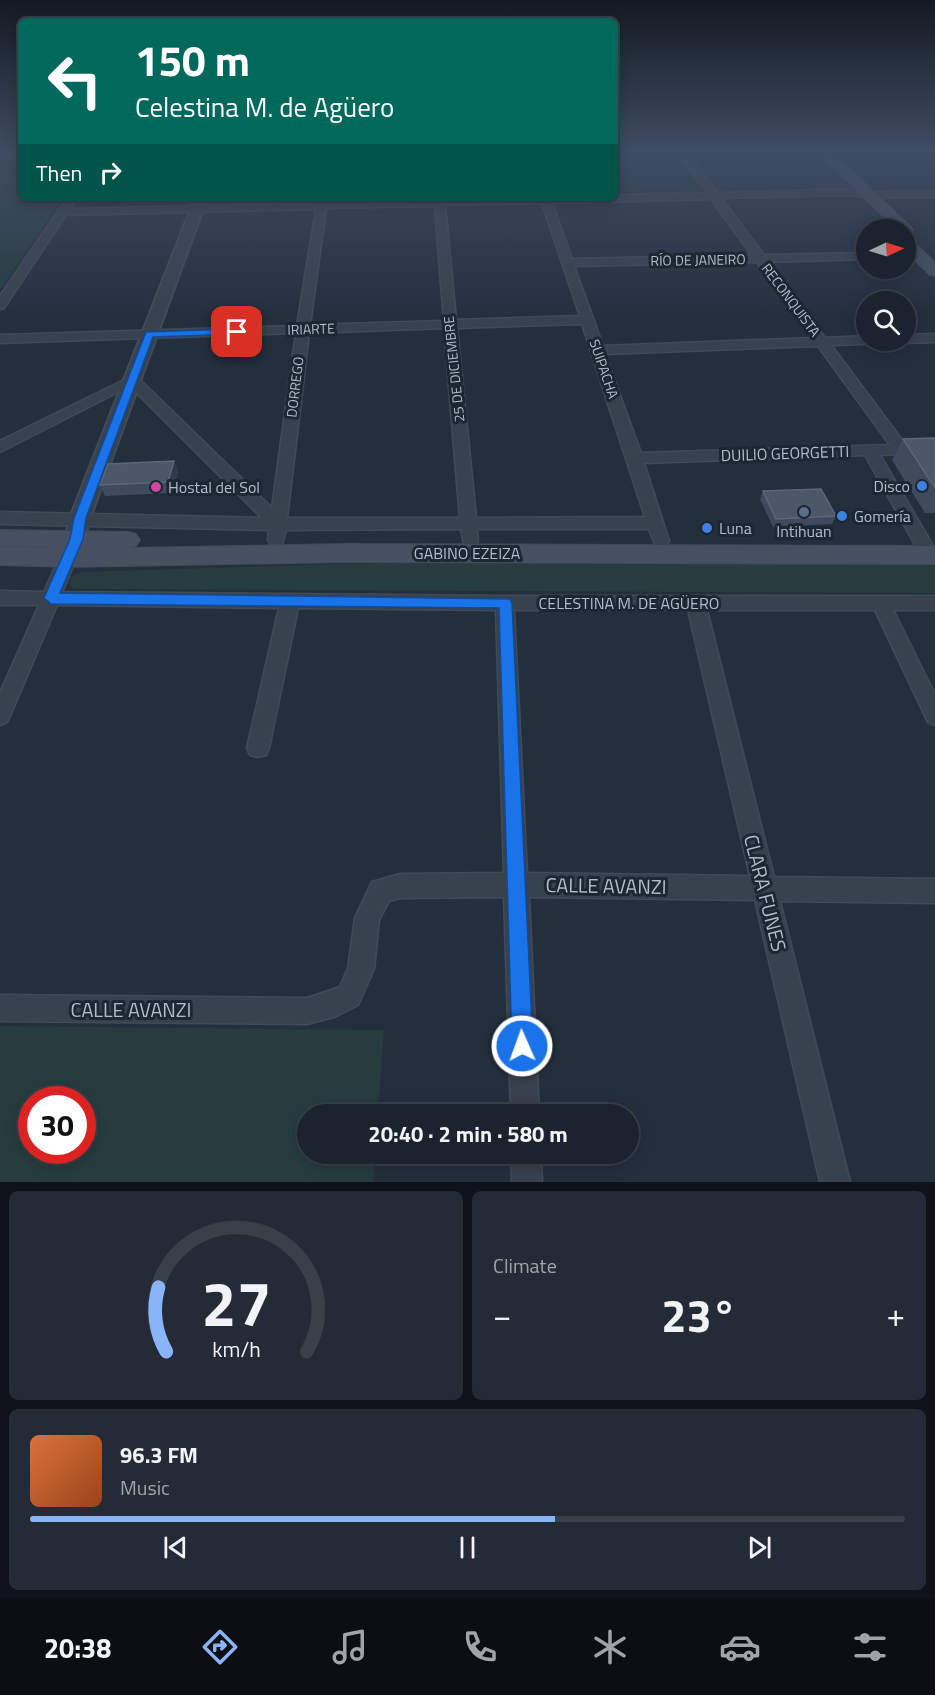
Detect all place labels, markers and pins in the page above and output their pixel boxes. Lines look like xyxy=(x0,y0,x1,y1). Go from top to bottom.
pin xyxy=(211,306,262,357)
place label: Disco xyxy=(873,474,910,498)
place label: Hostal del Sol xyxy=(168,475,260,499)
marker: Disco xyxy=(915,479,929,493)
marker: Hostal del Sol xyxy=(149,480,163,494)
place label: Gomería xyxy=(854,504,911,528)
marker: Intihuan xyxy=(797,505,811,519)
marker: Gomería xyxy=(835,509,849,523)
place label: Luna xyxy=(719,516,752,540)
place label: Intihuan xyxy=(776,519,832,543)
marker: Luna xyxy=(700,521,714,535)

